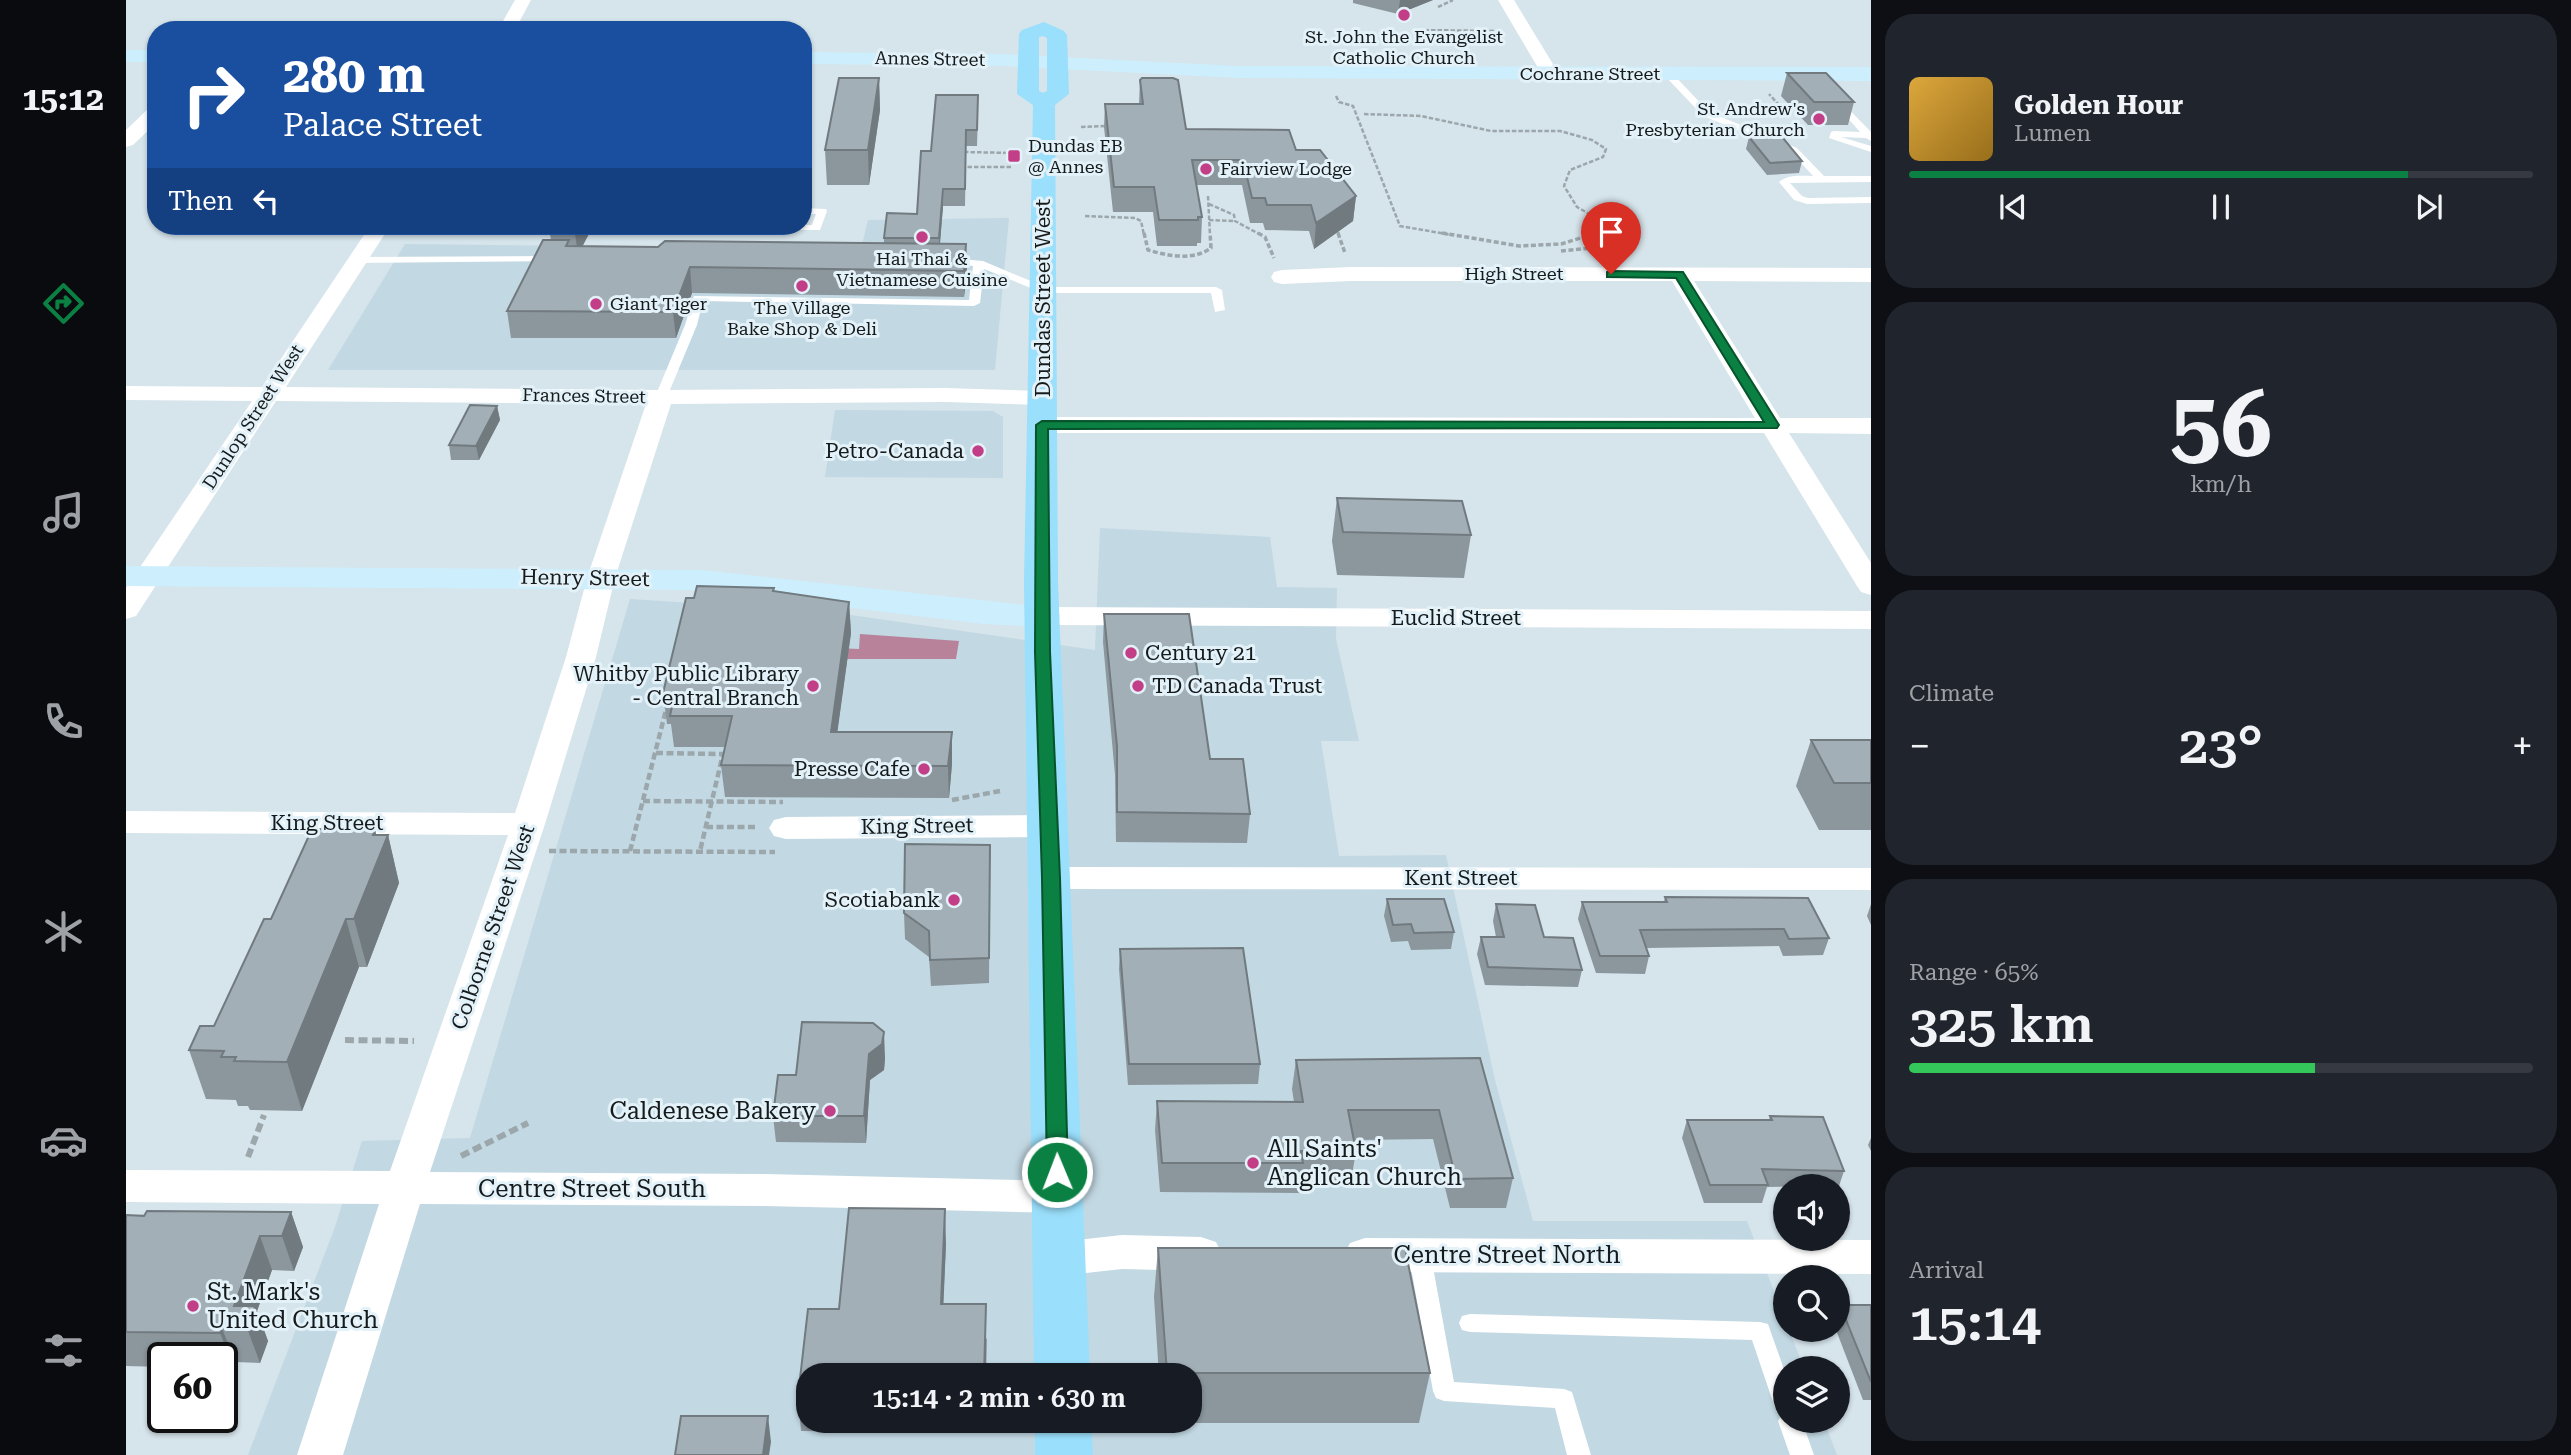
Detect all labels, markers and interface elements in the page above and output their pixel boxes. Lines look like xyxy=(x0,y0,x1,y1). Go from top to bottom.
marker: St. John the Evangelist Catholic Church xyxy=(1396,7,1412,23)
place label: St. John the Evangelist Catholic Church xyxy=(1305,26,1503,68)
text: 280 m xyxy=(283,47,425,104)
street label: Annes Street xyxy=(875,47,986,70)
icon: right xyxy=(168,49,259,140)
street label: Cochrane Street xyxy=(1520,63,1660,84)
text: 15:12 xyxy=(22,80,104,118)
text: Golden Hour xyxy=(2014,90,2183,120)
place label: St. Andrew's Presbyterian Church xyxy=(1625,98,1805,140)
text: Palace Street xyxy=(283,106,482,144)
marker: St. Andrew's Presbyterian Church xyxy=(1811,111,1827,127)
text: Lumen xyxy=(2014,120,2091,147)
place label: Dundas EB @ Annes xyxy=(1028,135,1123,177)
marker: Dundas EB @ Annes xyxy=(1006,148,1022,164)
place label: Fairview Lodge xyxy=(1220,158,1352,179)
marker: Fairview Lodge xyxy=(1198,161,1214,177)
icon: left xyxy=(247,182,285,220)
text: Then xyxy=(168,186,233,216)
icon: previous xyxy=(1994,188,2032,226)
icon: pause xyxy=(2202,188,2240,226)
icon: next xyxy=(2410,188,2448,226)
street label: Dundas Street West xyxy=(1031,199,1055,397)
pin xyxy=(1581,202,1641,274)
icon: arrive xyxy=(1592,213,1630,251)
marker: Hai Thai & Vietnamese Cuisine xyxy=(914,229,930,245)
place label: Hai Thai & Vietnamese Cuisine xyxy=(836,248,1008,290)
street label: High Street xyxy=(1465,263,1564,284)
marker: The Village Bake Shop & Deli xyxy=(794,278,810,294)
icon: directions xyxy=(39,279,88,328)
place label: Giant Tiger xyxy=(610,293,707,314)
marker: Giant Tiger xyxy=(588,296,604,312)
place label: The Village Bake Shop & Deli xyxy=(727,297,877,339)
street label: Dunlop Street West xyxy=(198,340,307,493)
text: 56 xyxy=(2170,372,2272,478)
street label: Frances Street xyxy=(522,384,646,407)
place label: Petro-Canada xyxy=(825,439,965,463)
marker: Petro-Canada xyxy=(970,443,986,459)
text: km/h xyxy=(2190,471,2252,498)
icon: music xyxy=(39,488,88,537)
street label: Henry Street xyxy=(520,565,650,591)
street label: Euclid Street xyxy=(1391,606,1521,630)
place label: Century 21 xyxy=(1145,641,1256,665)
marker: Century 21 xyxy=(1123,645,1139,661)
place label: Whitby Public Library - Central Branch xyxy=(573,662,800,710)
place label: TD Canada Trust xyxy=(1152,674,1322,698)
marker: Whitby Public Library - Central Branch xyxy=(805,678,821,694)
marker: TD Canada Trust xyxy=(1130,678,1146,694)
text: Climate xyxy=(1909,680,1994,707)
icon: phone xyxy=(39,697,88,746)
text: 23° xyxy=(2179,715,2263,776)
text: − xyxy=(1909,724,1930,768)
text: + xyxy=(2512,724,2533,768)
place label: Presse Cafe xyxy=(794,757,910,781)
marker: Presse Cafe xyxy=(916,761,932,777)
street label: King Street xyxy=(270,811,384,835)
street label: King Street xyxy=(860,813,974,839)
street label: Colborne Street West xyxy=(447,821,539,1033)
street label: Kent Street xyxy=(1404,866,1518,890)
place label: Scotiabank xyxy=(825,888,940,912)
marker: Scotiabank xyxy=(946,892,962,908)
icon: climate xyxy=(39,907,88,956)
text: Range · 65% xyxy=(1909,959,2038,986)
text: 325 km xyxy=(1909,994,2094,1055)
place label: Caldenese Bakery xyxy=(609,1097,817,1125)
marker: Caldenese Bakery xyxy=(822,1103,838,1119)
icon: car xyxy=(39,1116,88,1165)
position arrow xyxy=(1020,1135,1094,1209)
place label: All Saints' Anglican Church xyxy=(1267,1135,1462,1191)
marker: All Saints' Anglican Church xyxy=(1245,1155,1261,1171)
map controls xyxy=(1773,1174,1850,1433)
button: sound xyxy=(1773,1174,1850,1251)
street label: Centre Street South xyxy=(478,1175,706,1203)
street label: Centre Street North xyxy=(1393,1241,1621,1269)
text: Arrival xyxy=(1909,1257,1984,1284)
button: search xyxy=(1773,1265,1850,1342)
place label: St. Mark's United Church xyxy=(207,1278,378,1334)
text: 15:14 xyxy=(1909,1292,2041,1353)
marker: St. Mark's United Church xyxy=(185,1298,201,1314)
icon: filters xyxy=(39,1326,88,1375)
speed limit sign: 60 xyxy=(147,1342,238,1433)
button: layers xyxy=(1773,1356,1850,1433)
text: 15:14 · 2 min · 630 m xyxy=(872,1383,1126,1413)

